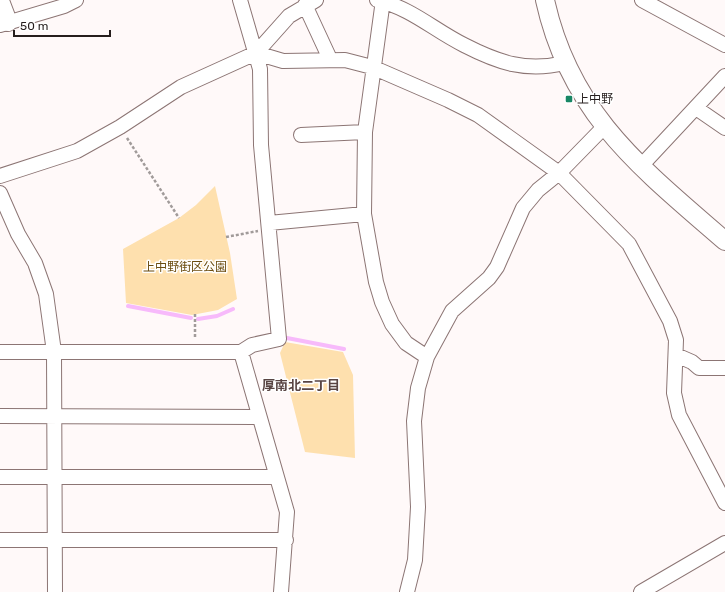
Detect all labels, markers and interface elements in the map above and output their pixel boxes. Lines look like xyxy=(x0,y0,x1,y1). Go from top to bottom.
scale bar xyxy=(14,12,110,38)
text: 50 m xyxy=(20,19,48,33)
place label: 上中野 xyxy=(577,92,613,106)
marker: 上中野 xyxy=(564,94,574,104)
park label: 上中野街区公園 xyxy=(143,260,227,274)
district label: 厚南北二丁目 xyxy=(262,378,340,393)

